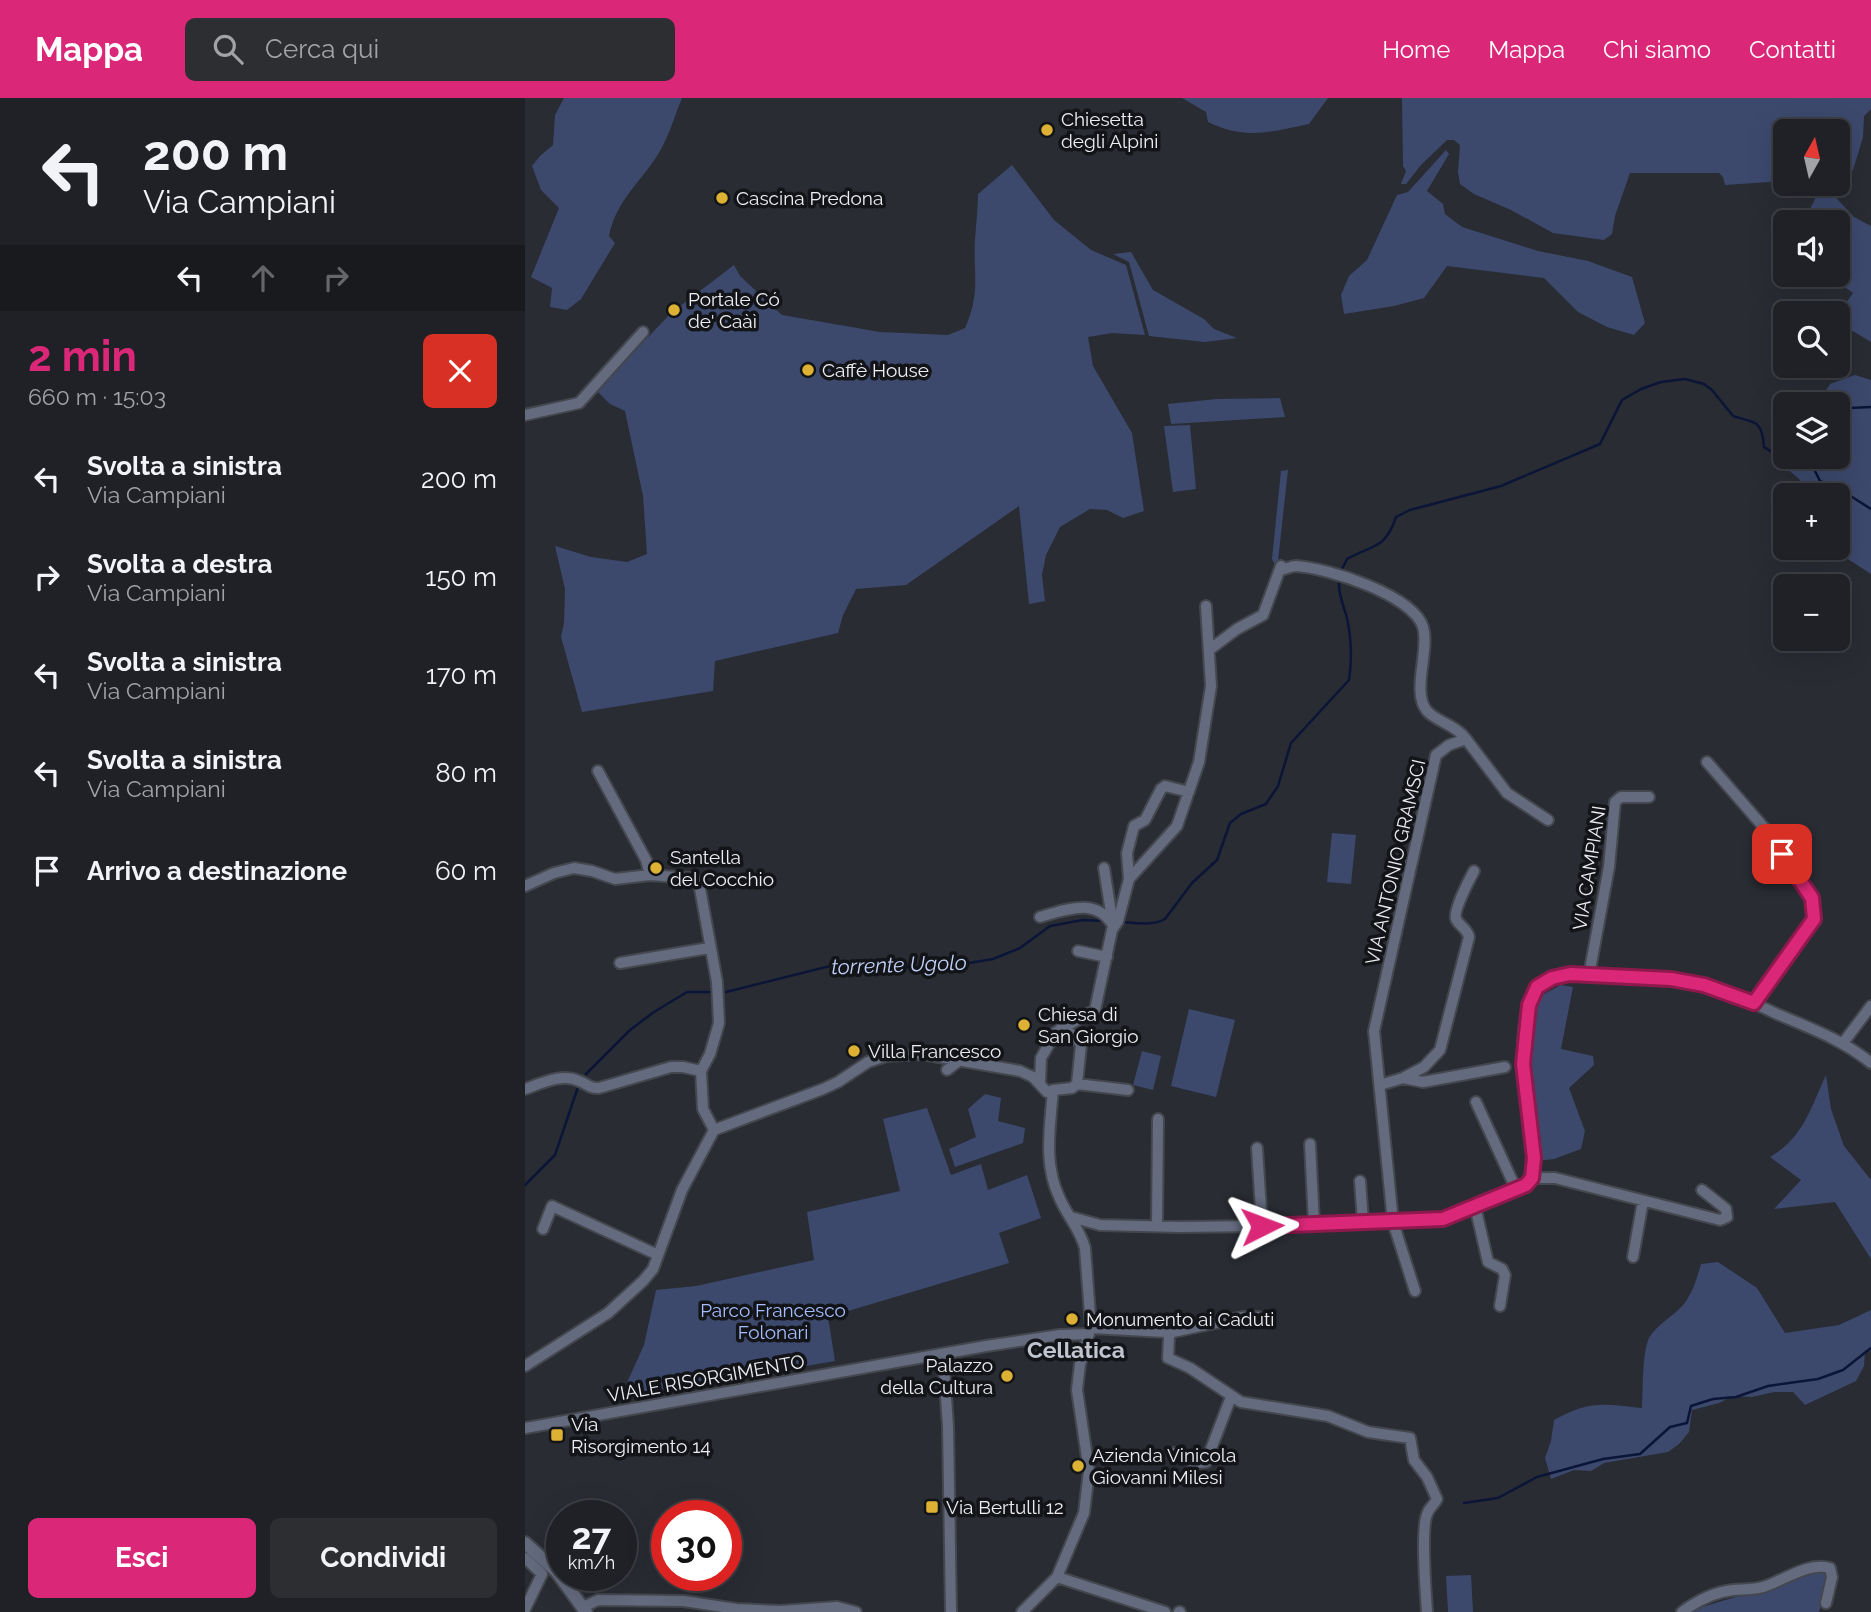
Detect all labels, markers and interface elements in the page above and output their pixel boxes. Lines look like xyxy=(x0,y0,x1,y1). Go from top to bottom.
search box xyxy=(185,18,675,81)
text: Mappa xyxy=(35,30,143,69)
icon: search xyxy=(209,30,247,68)
text: Cerca qui xyxy=(265,34,379,64)
text: Home xyxy=(1382,35,1450,64)
text: Mappa xyxy=(1488,35,1565,64)
text: Chi siamo xyxy=(1603,35,1711,64)
text: Contatti xyxy=(1749,35,1836,64)
place label: Chiesetta degli Alpini xyxy=(1061,108,1158,152)
north arrow xyxy=(1773,119,1850,196)
map controls xyxy=(1773,119,1850,651)
marker: Chiesetta degli Alpini xyxy=(1039,122,1055,138)
text: 200 m xyxy=(143,124,288,181)
icon: left xyxy=(28,126,119,217)
text: Via Campiani xyxy=(143,183,336,220)
place label: Cascina Predona xyxy=(736,187,883,209)
marker: Cascina Predona xyxy=(714,190,730,206)
button: sound xyxy=(1773,210,1850,287)
icon: left xyxy=(171,259,209,297)
icon: ahead xyxy=(244,259,282,297)
icon: right xyxy=(317,259,355,297)
place label: Portale Có de' Caàì xyxy=(688,288,780,332)
button: search xyxy=(1773,301,1850,378)
marker: Portale Có de' Caàì xyxy=(666,302,682,318)
text: 2 min xyxy=(28,332,137,381)
button: close xyxy=(423,334,497,408)
place label: Caffè House xyxy=(822,359,929,381)
marker: Caffè House xyxy=(800,362,816,378)
text: 660 m · 15:03 xyxy=(28,383,166,410)
button: layers xyxy=(1773,392,1850,469)
text: Svolta a sinistra xyxy=(87,451,282,481)
icon: left xyxy=(28,460,66,498)
text: 200 m xyxy=(421,464,497,494)
text: Via Campiani xyxy=(87,481,226,508)
button: + xyxy=(1773,483,1850,560)
text: Svolta a destra xyxy=(87,549,273,579)
icon: right xyxy=(28,558,66,596)
text: 150 m xyxy=(425,562,497,592)
button: − xyxy=(1773,574,1850,651)
text: Via Campiani xyxy=(87,579,226,606)
text: Svolta a sinistra xyxy=(87,647,282,677)
icon: left xyxy=(28,656,66,694)
text: 170 m xyxy=(426,660,497,690)
text: Via Campiani xyxy=(87,677,226,704)
text: Svolta a sinistra xyxy=(87,745,282,775)
icon: left xyxy=(28,754,66,792)
street label: VIA ANTONIO GRAMSCI xyxy=(1361,757,1429,967)
text: 80 m xyxy=(435,758,497,788)
text: Via Campiani xyxy=(87,775,226,802)
street label: VIA CAMPIANI xyxy=(1568,804,1610,932)
pin xyxy=(1752,824,1812,884)
icon: arrive xyxy=(1763,835,1801,873)
place label: Santella del Cocchio xyxy=(670,846,774,890)
icon: arrive xyxy=(28,852,66,890)
text: Arrivo a destinazione xyxy=(87,856,347,886)
text: 60 m xyxy=(435,856,497,886)
marker: Santella del Cocchio xyxy=(648,860,664,876)
water label: torrente Ugolo xyxy=(831,950,967,979)
place label: Chiesa di San Giorgio xyxy=(1038,1003,1138,1047)
marker: Chiesa di San Giorgio xyxy=(1016,1017,1032,1033)
place label: Villa Francesco xyxy=(868,1040,1001,1062)
marker: Villa Francesco xyxy=(846,1043,862,1059)
position arrow xyxy=(1225,1189,1299,1263)
park label: Parco Francesco Folonari xyxy=(700,1299,846,1343)
place label: Monumento ai Caduti xyxy=(1086,1308,1274,1330)
marker: Monumento ai Caduti xyxy=(1064,1311,1080,1327)
district label: Cellatica xyxy=(1027,1336,1125,1363)
street label: VIALE RISORGIMENTO xyxy=(606,1350,806,1406)
place label: Palazzo della Cultura xyxy=(880,1354,993,1398)
marker: Palazzo della Cultura xyxy=(999,1368,1015,1384)
place label: Via Risorgimento 14 xyxy=(571,1413,711,1457)
marker: Via Risorgimento 14 xyxy=(549,1427,565,1443)
place label: Azienda Vinicola Giovanni Milesi xyxy=(1092,1444,1236,1488)
marker: Azienda Vinicola Giovanni Milesi xyxy=(1070,1458,1086,1474)
place label: Via Bertulli 12 xyxy=(946,1496,1064,1518)
marker: Via Bertulli 12 xyxy=(924,1499,940,1515)
speed limit sign: 30 xyxy=(651,1500,742,1591)
text: 27 xyxy=(572,1516,611,1557)
button: Esci xyxy=(28,1518,256,1598)
button: Condividi xyxy=(270,1518,497,1598)
text: km/h xyxy=(568,1552,615,1573)

